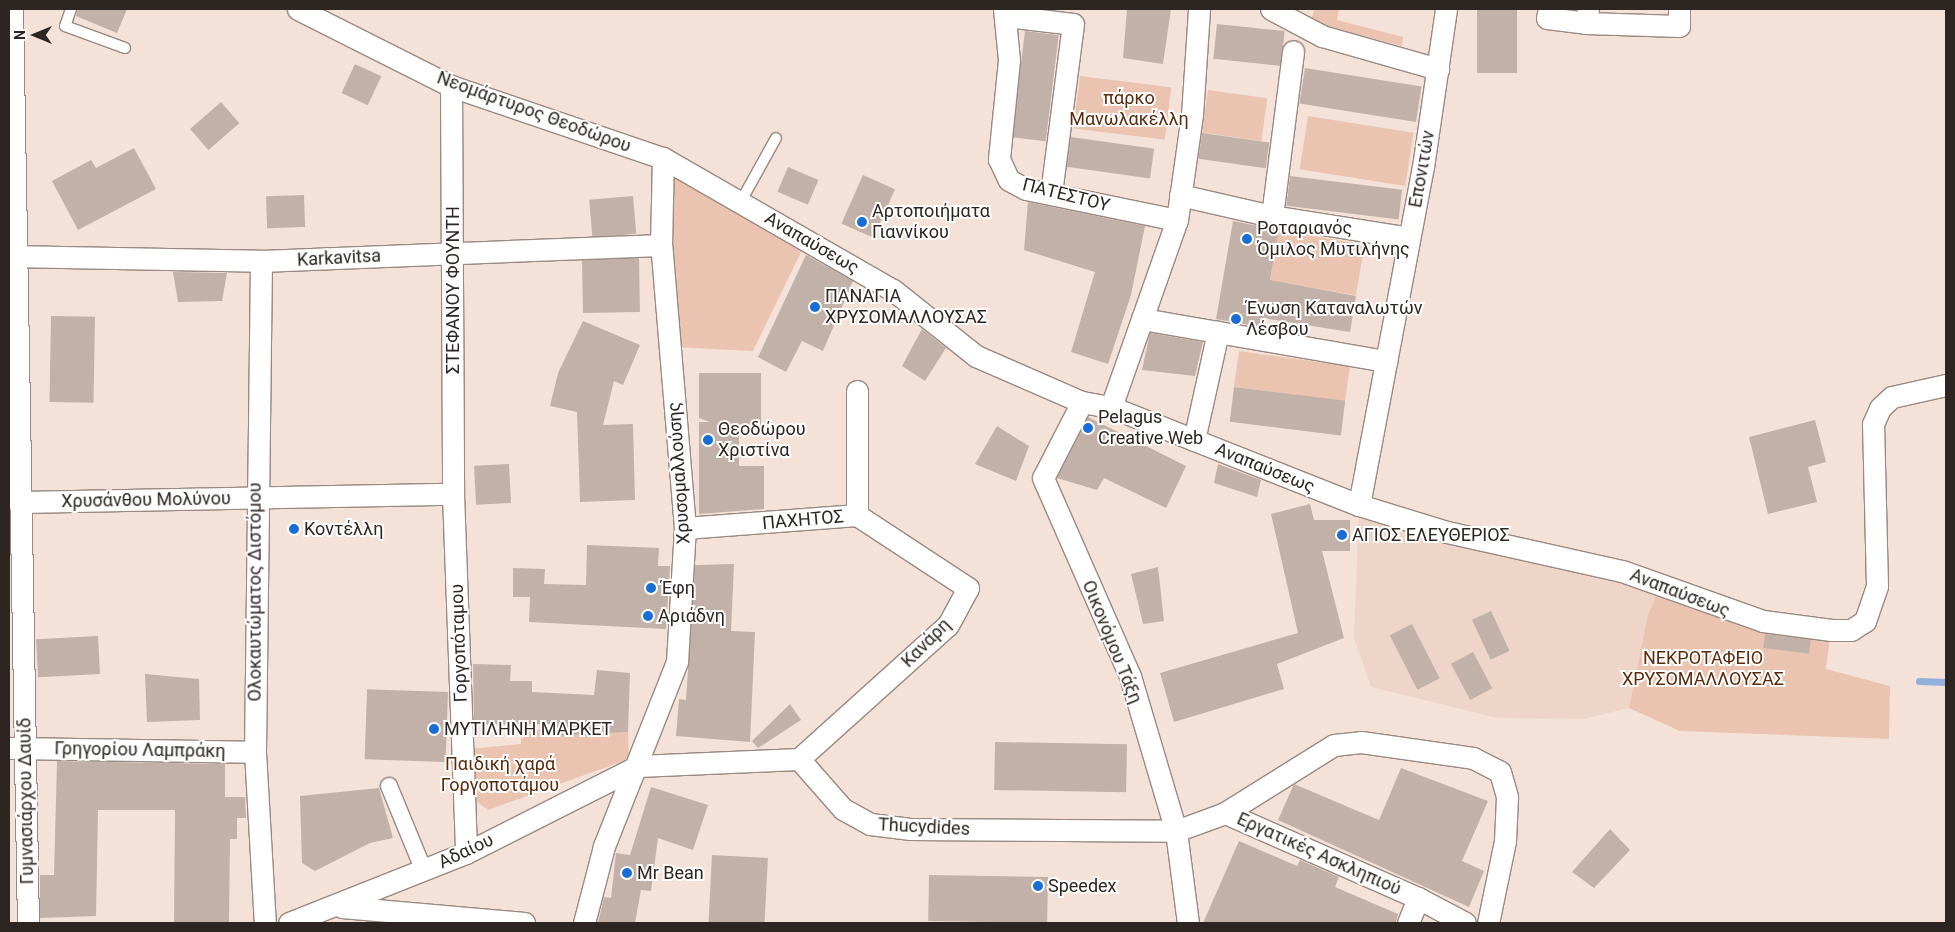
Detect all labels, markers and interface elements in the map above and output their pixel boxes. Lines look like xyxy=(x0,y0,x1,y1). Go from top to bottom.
north arrow xyxy=(10,10,60,60)
text: N xyxy=(12,30,28,40)
street label: Νεομάρτυρος Θεοδώρου xyxy=(434,67,634,157)
park label: πάρκο Μανωλακέλλη xyxy=(1069,88,1189,130)
street label: Επονιτών xyxy=(1405,129,1439,209)
street label: ΠΑΤΕΣΤΟΥ xyxy=(1020,174,1112,216)
place label: Αρτοποιήματα Γιαννίκου xyxy=(872,201,990,243)
street label: ΣΤΕΦΑΝΟΥ ΦΟΥΝΤΗ xyxy=(442,206,464,374)
street label: Αναπαύσεως xyxy=(761,207,863,279)
marker: Αρτοποιήματα Γιαννίκου xyxy=(856,216,868,228)
place label: Ροταριανός Όμιλος Μυτιλήνης xyxy=(1257,218,1410,260)
marker: Ροταριανός Όμιλος Μυτιλήνης xyxy=(1241,233,1253,245)
street label: Karkavitsa xyxy=(296,245,382,271)
place label: ΠΑΝΑΓΙΑ ΧΡΥΣΟΜΑΛΛΟΥΣΑΣ xyxy=(825,286,987,328)
place label: Ένωση Καταναλωτών Λέσβου xyxy=(1246,298,1423,340)
marker: ΠΑΝΑΓΙΑ ΧΡΥΣΟΜΑΛΛΟΥΣΑΣ xyxy=(809,301,821,313)
marker: Ένωση Καταναλωτών Λέσβου xyxy=(1230,313,1242,325)
street label: Χρυσομαλλούσης xyxy=(663,401,695,545)
place label: Pelagus Creative Web xyxy=(1098,407,1203,449)
place label: Θεοδώρου Χριστίνα xyxy=(718,419,806,462)
marker: Pelagus Creative Web xyxy=(1082,422,1094,434)
marker: Θεοδώρου Χριστίνα xyxy=(702,434,714,446)
street label: Αναπαύσεως xyxy=(1212,438,1318,498)
street label: Ολοκαυτώματος Διστόμου xyxy=(244,482,266,702)
street label: Χρυσάνθου Μολύνου xyxy=(61,488,231,512)
street label: ΠΑΧΗΤΟΣ xyxy=(761,506,845,534)
place label: Κοντέλλη xyxy=(304,518,383,540)
marker: Κοντέλλη xyxy=(288,523,300,535)
place label: ΑΓΙΟΣ ΕΛΕΥΘΕΡΙΟΣ xyxy=(1352,524,1510,546)
marker: ΑΓΙΟΣ ΕΛΕΥΘΕΡΙΟΣ xyxy=(1336,529,1348,541)
street label: Αναπαύσεως xyxy=(1627,564,1733,622)
place label: Έφη xyxy=(661,577,695,599)
street label: Οικονόμου Τάξη xyxy=(1077,577,1147,707)
marker: Έφη xyxy=(645,582,657,594)
street label: Γοργοπόταμου xyxy=(446,583,472,703)
place label: Αριάδνη xyxy=(658,605,725,627)
marker: Αριάδνη xyxy=(642,610,654,622)
street label: Κανάρη xyxy=(897,614,955,672)
park label: ΝΕΚΡΟΤΑΦΕΙΟ ΧΡΥΣΟΜΑΛΛΟΥΣΑΣ xyxy=(1622,648,1784,691)
street label: Γυμνασιάρχου Δαυίδ xyxy=(14,717,38,885)
place label: ΜΥΤΙΛΗΝΗ ΜΑΡΚΕΤ xyxy=(444,718,612,740)
marker: ΜΥΤΙΛΗΝΗ ΜΑΡΚΕΤ xyxy=(428,723,440,735)
street label: Γρηγορίου Λαμπράκη xyxy=(54,738,226,762)
park label: Παιδική χαρά Γοργοποτάμου xyxy=(441,754,559,796)
street label: Εργατικές Ασκληπιού xyxy=(1234,808,1404,900)
street label: Thucydides xyxy=(878,814,970,840)
street label: Αδαίου xyxy=(435,829,497,873)
place label: Mr Bean xyxy=(637,862,704,884)
marker: Mr Bean xyxy=(621,867,633,879)
place label: Speedex xyxy=(1048,875,1117,897)
marker: Speedex xyxy=(1032,880,1044,892)

